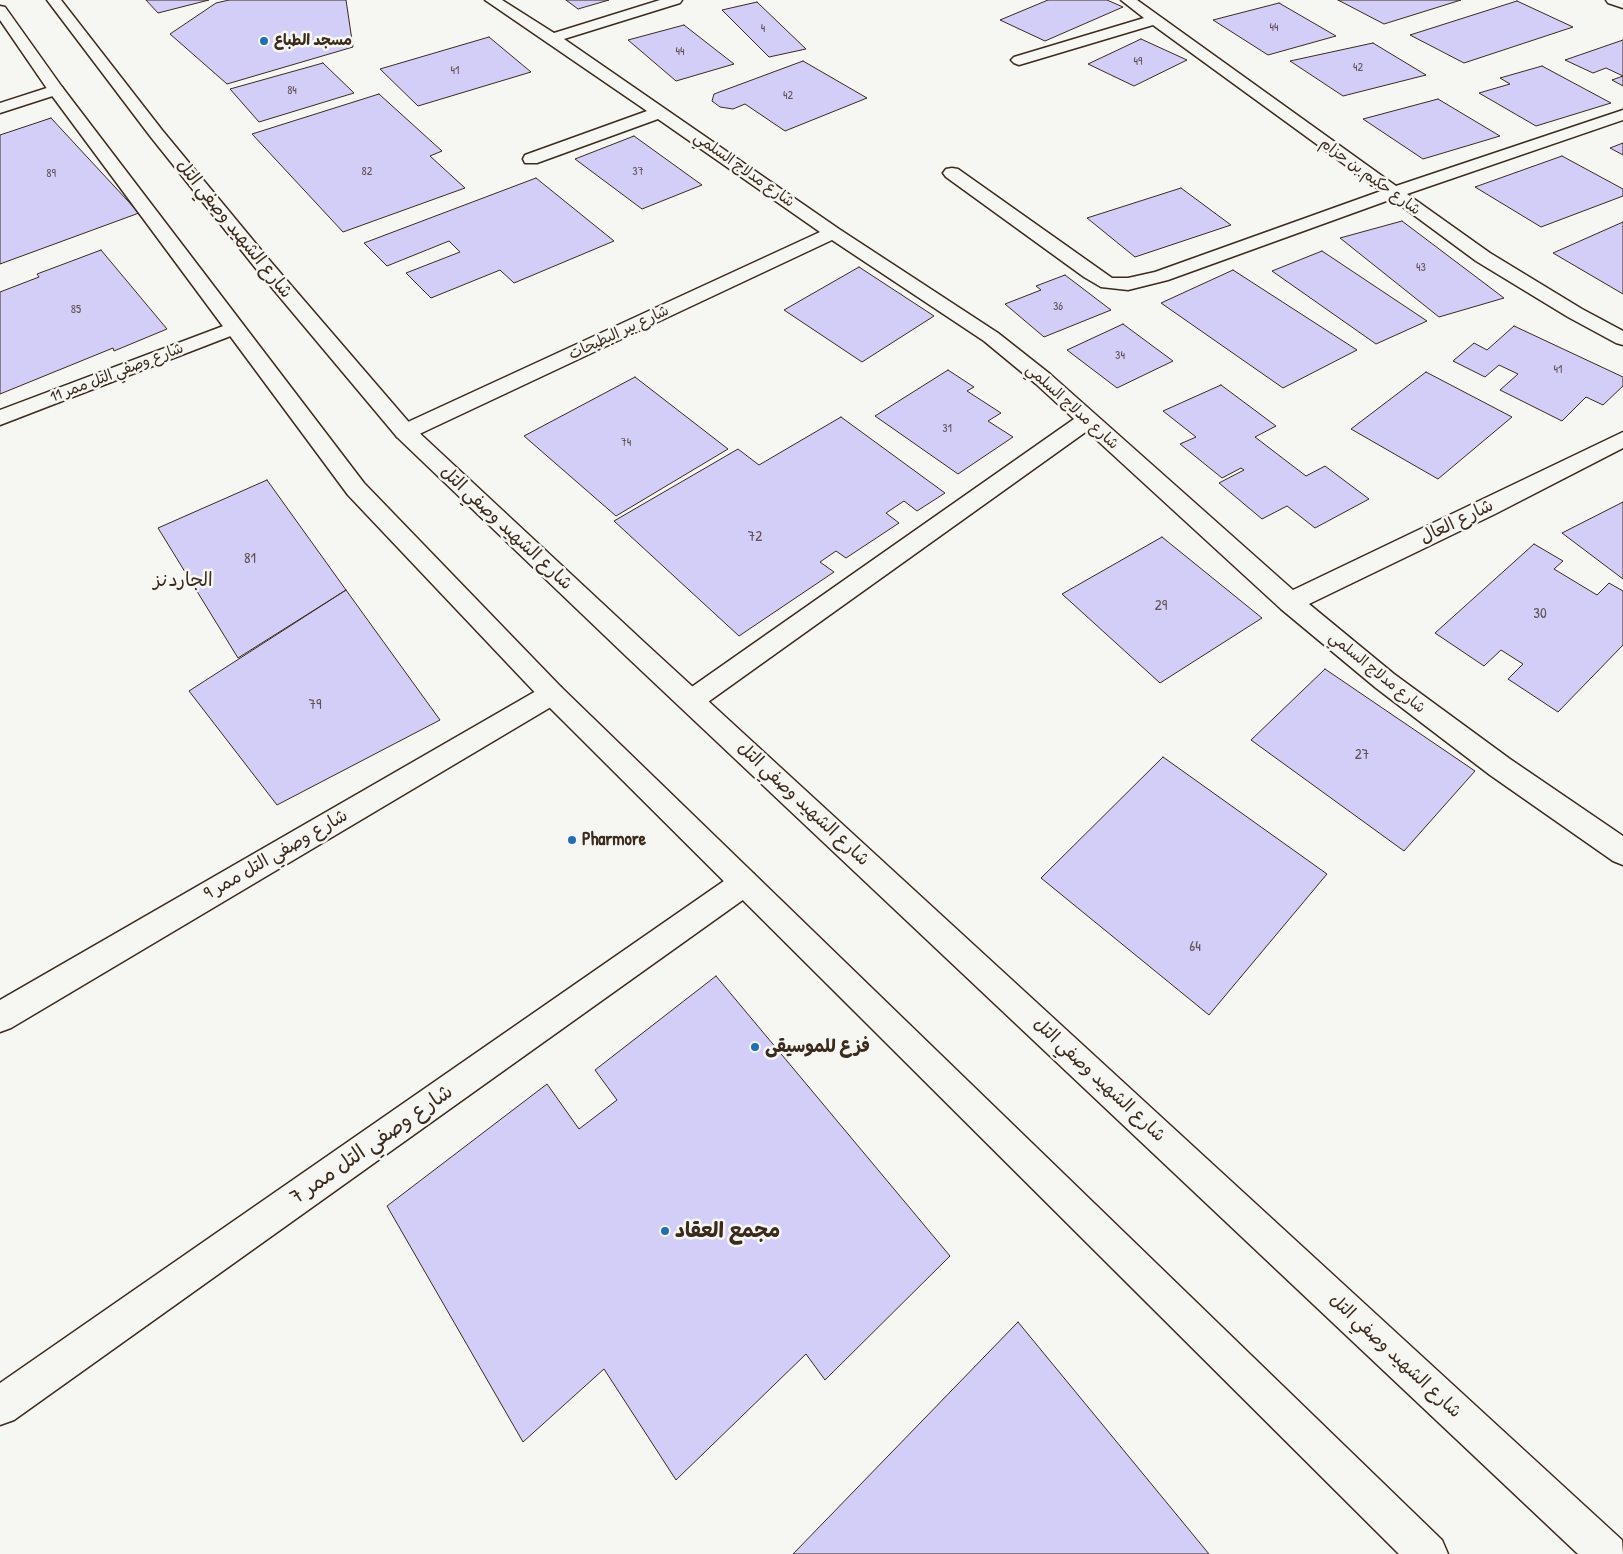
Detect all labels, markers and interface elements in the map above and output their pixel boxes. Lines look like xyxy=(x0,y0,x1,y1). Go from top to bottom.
house number: 44 xyxy=(1270,21,1278,35)
house number: 4 xyxy=(761,22,765,36)
place label: مسجد الطباع xyxy=(274,32,352,50)
marker: مسجد الطباع xyxy=(258,35,270,47)
house number: 44 xyxy=(676,45,684,59)
house number: 49 xyxy=(1134,55,1142,69)
house number: 42 xyxy=(1353,61,1363,75)
house number: 41 xyxy=(451,64,459,78)
house number: 84 xyxy=(287,84,297,98)
house number: 42 xyxy=(783,89,793,103)
street label: شارع مدلاج السلمي xyxy=(690,129,798,211)
street label: شارع حكيم بن حزام xyxy=(1316,135,1424,219)
street label: شارع الشهيد وصفي التل xyxy=(171,155,297,303)
house number: 82 xyxy=(362,165,372,179)
house number: 37 xyxy=(632,165,644,179)
house number: 89 xyxy=(46,167,56,181)
house number: 43 xyxy=(1416,261,1426,275)
house number: 36 xyxy=(1053,300,1063,314)
street label: شارع بير البطيحات xyxy=(566,302,672,364)
house number: 85 xyxy=(71,303,81,317)
street label: شارع وصفي التل ممر 11 xyxy=(48,339,186,407)
house number: 34 xyxy=(1115,349,1125,363)
street label: شارع مدلاج السلمي xyxy=(1022,361,1122,453)
house number: 41 xyxy=(1554,363,1562,377)
house number: 31 xyxy=(942,422,952,436)
house number: 74 xyxy=(621,436,631,450)
street label: شارع الشهيد وصفي التل xyxy=(435,461,577,595)
street label: شارع العال xyxy=(1417,495,1497,549)
house number: 72 xyxy=(748,528,762,546)
house number: 81 xyxy=(244,550,256,568)
district label: الجاردنز xyxy=(153,570,213,592)
house number: 29 xyxy=(1155,597,1167,615)
house number: 30 xyxy=(1533,605,1547,623)
street label: شارع مدلاج السلمي xyxy=(1325,629,1429,717)
house number: 79 xyxy=(309,696,321,714)
street label: شارع الشهيد وصفي التل xyxy=(732,737,874,871)
house number: 27 xyxy=(1355,746,1369,764)
street label: شارع وصفي التل ممر 9 xyxy=(200,805,352,905)
place label: Pharmore xyxy=(582,829,646,851)
marker: Pharmore xyxy=(566,834,578,846)
house number: 64 xyxy=(1189,938,1201,956)
street label: شارع الشهيد وصفي التل xyxy=(1028,1013,1170,1147)
place label: فزع للموسيقى xyxy=(765,1036,870,1058)
marker: فزع للموسيقى xyxy=(749,1041,761,1053)
street label: شارع وصفي التل ممر 7 xyxy=(286,1079,458,1211)
place label: مجمع العقاد xyxy=(675,1218,780,1244)
marker: مجمع العقاد xyxy=(659,1225,671,1237)
street label: شارع الشهيد وصفي التل xyxy=(1324,1289,1466,1423)

